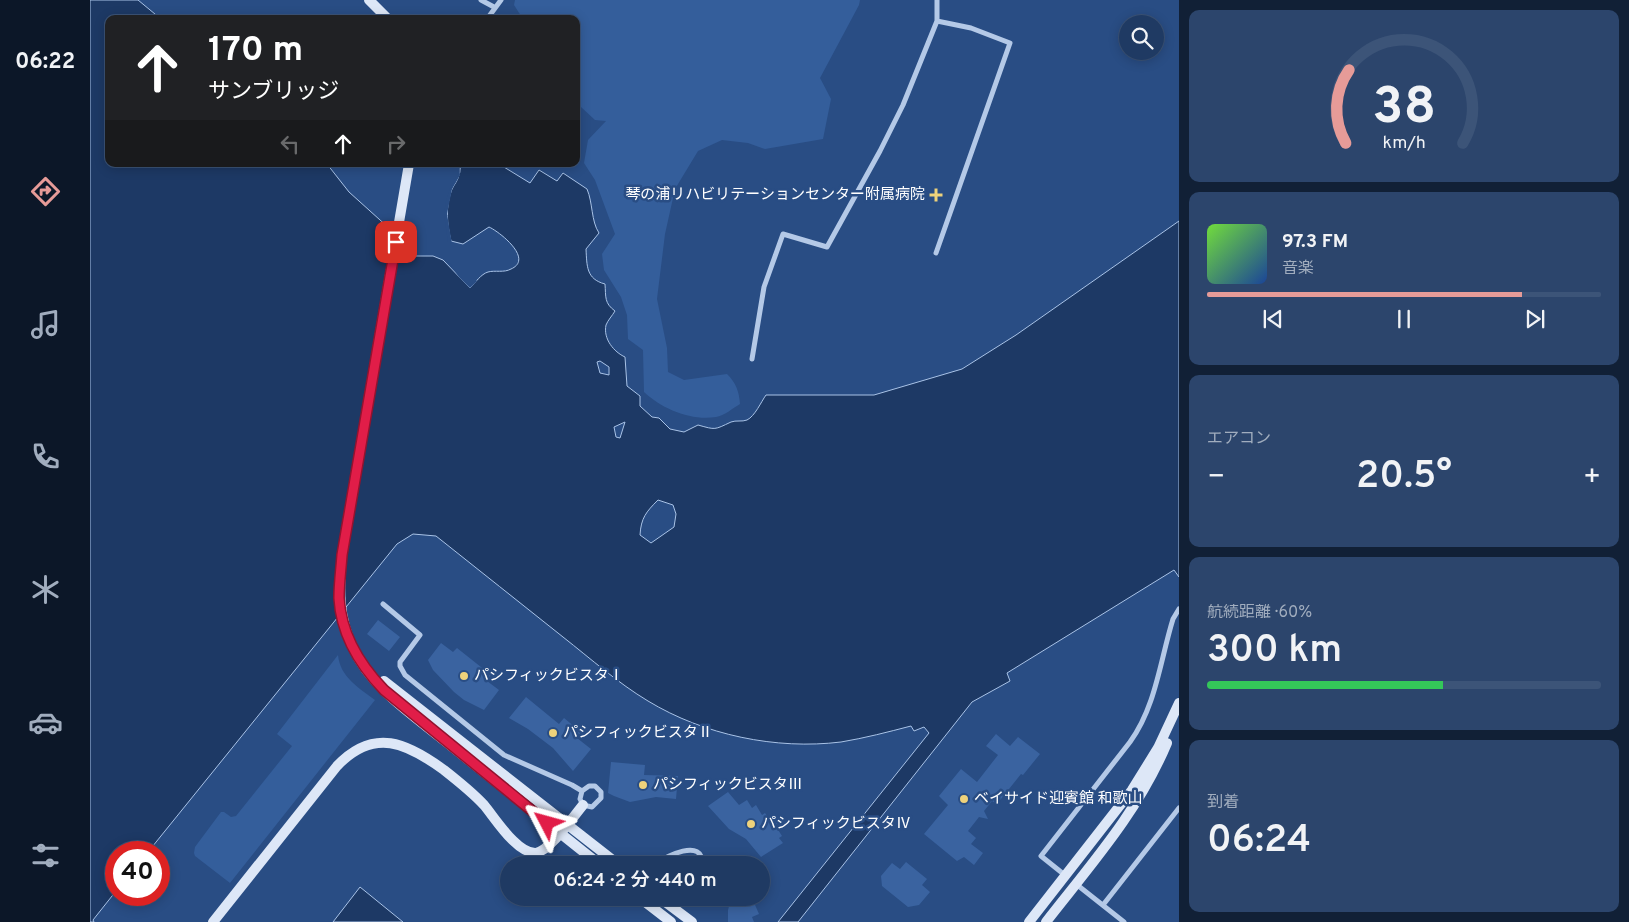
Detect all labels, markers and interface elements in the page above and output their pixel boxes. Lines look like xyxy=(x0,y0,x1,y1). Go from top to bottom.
map controls xyxy=(1119,15,1164,60)
button: search xyxy=(1119,15,1164,60)
text: 170 m xyxy=(208,29,303,73)
icon: ahead xyxy=(125,35,190,100)
text: 06:22 xyxy=(15,49,75,76)
text: 38 xyxy=(1372,76,1436,142)
text: サンブリッジ xyxy=(208,79,339,106)
icon: left xyxy=(276,130,304,158)
icon: ahead xyxy=(329,130,357,158)
icon: right xyxy=(382,130,410,158)
text: km/h xyxy=(1382,132,1426,155)
icon: directions xyxy=(28,174,63,209)
place label: 琴の浦リハビリテーションセンター附属病院 xyxy=(625,185,925,205)
marker: 琴の浦リハビリテーションセンター附属病院 xyxy=(929,188,943,202)
pin xyxy=(375,221,417,263)
icon: arrive xyxy=(382,228,410,256)
text: 97.3 FM xyxy=(1282,230,1348,254)
text: 音楽 xyxy=(1282,259,1314,279)
icon: previous xyxy=(1259,305,1287,333)
icon: pause xyxy=(1390,305,1418,333)
icon: next xyxy=(1521,305,1549,333)
icon: music xyxy=(28,307,63,342)
text: エアコン xyxy=(1207,429,1271,449)
icon: phone xyxy=(28,439,63,474)
text: 20.5° xyxy=(1356,453,1452,502)
text: − xyxy=(1207,460,1225,496)
text: + xyxy=(1583,460,1601,496)
icon: climate xyxy=(28,572,63,607)
text: 航続距離 · 60% xyxy=(1207,603,1312,623)
text: 300 km xyxy=(1207,627,1342,676)
place label: パシフィックビスタⅠ xyxy=(474,667,624,686)
marker: パシフィックビスタⅠ xyxy=(458,670,470,682)
icon: car xyxy=(28,705,63,740)
place label: パシフィックビスタⅡ xyxy=(563,724,713,743)
marker: パシフィックビスタⅡ xyxy=(547,727,559,739)
place label: パシフィックビスタⅢ xyxy=(653,776,803,795)
marker: パシフィックビスタⅢ xyxy=(637,779,649,791)
place label: ベイサイド迎賓館 和歌山 xyxy=(974,790,1143,809)
marker: ベイサイド迎賓館 和歌山 xyxy=(958,793,970,805)
text: 到着 xyxy=(1207,793,1239,813)
position arrow xyxy=(520,796,572,848)
place label: パシフィックビスタⅣ xyxy=(761,815,911,834)
text: 06:24 xyxy=(1207,817,1311,866)
marker: パシフィックビスタⅣ xyxy=(745,818,757,830)
icon: filters xyxy=(28,838,63,873)
speed limit sign: 40 xyxy=(105,841,170,906)
text: 06:24 · 2 分 · 440 m xyxy=(553,869,717,893)

